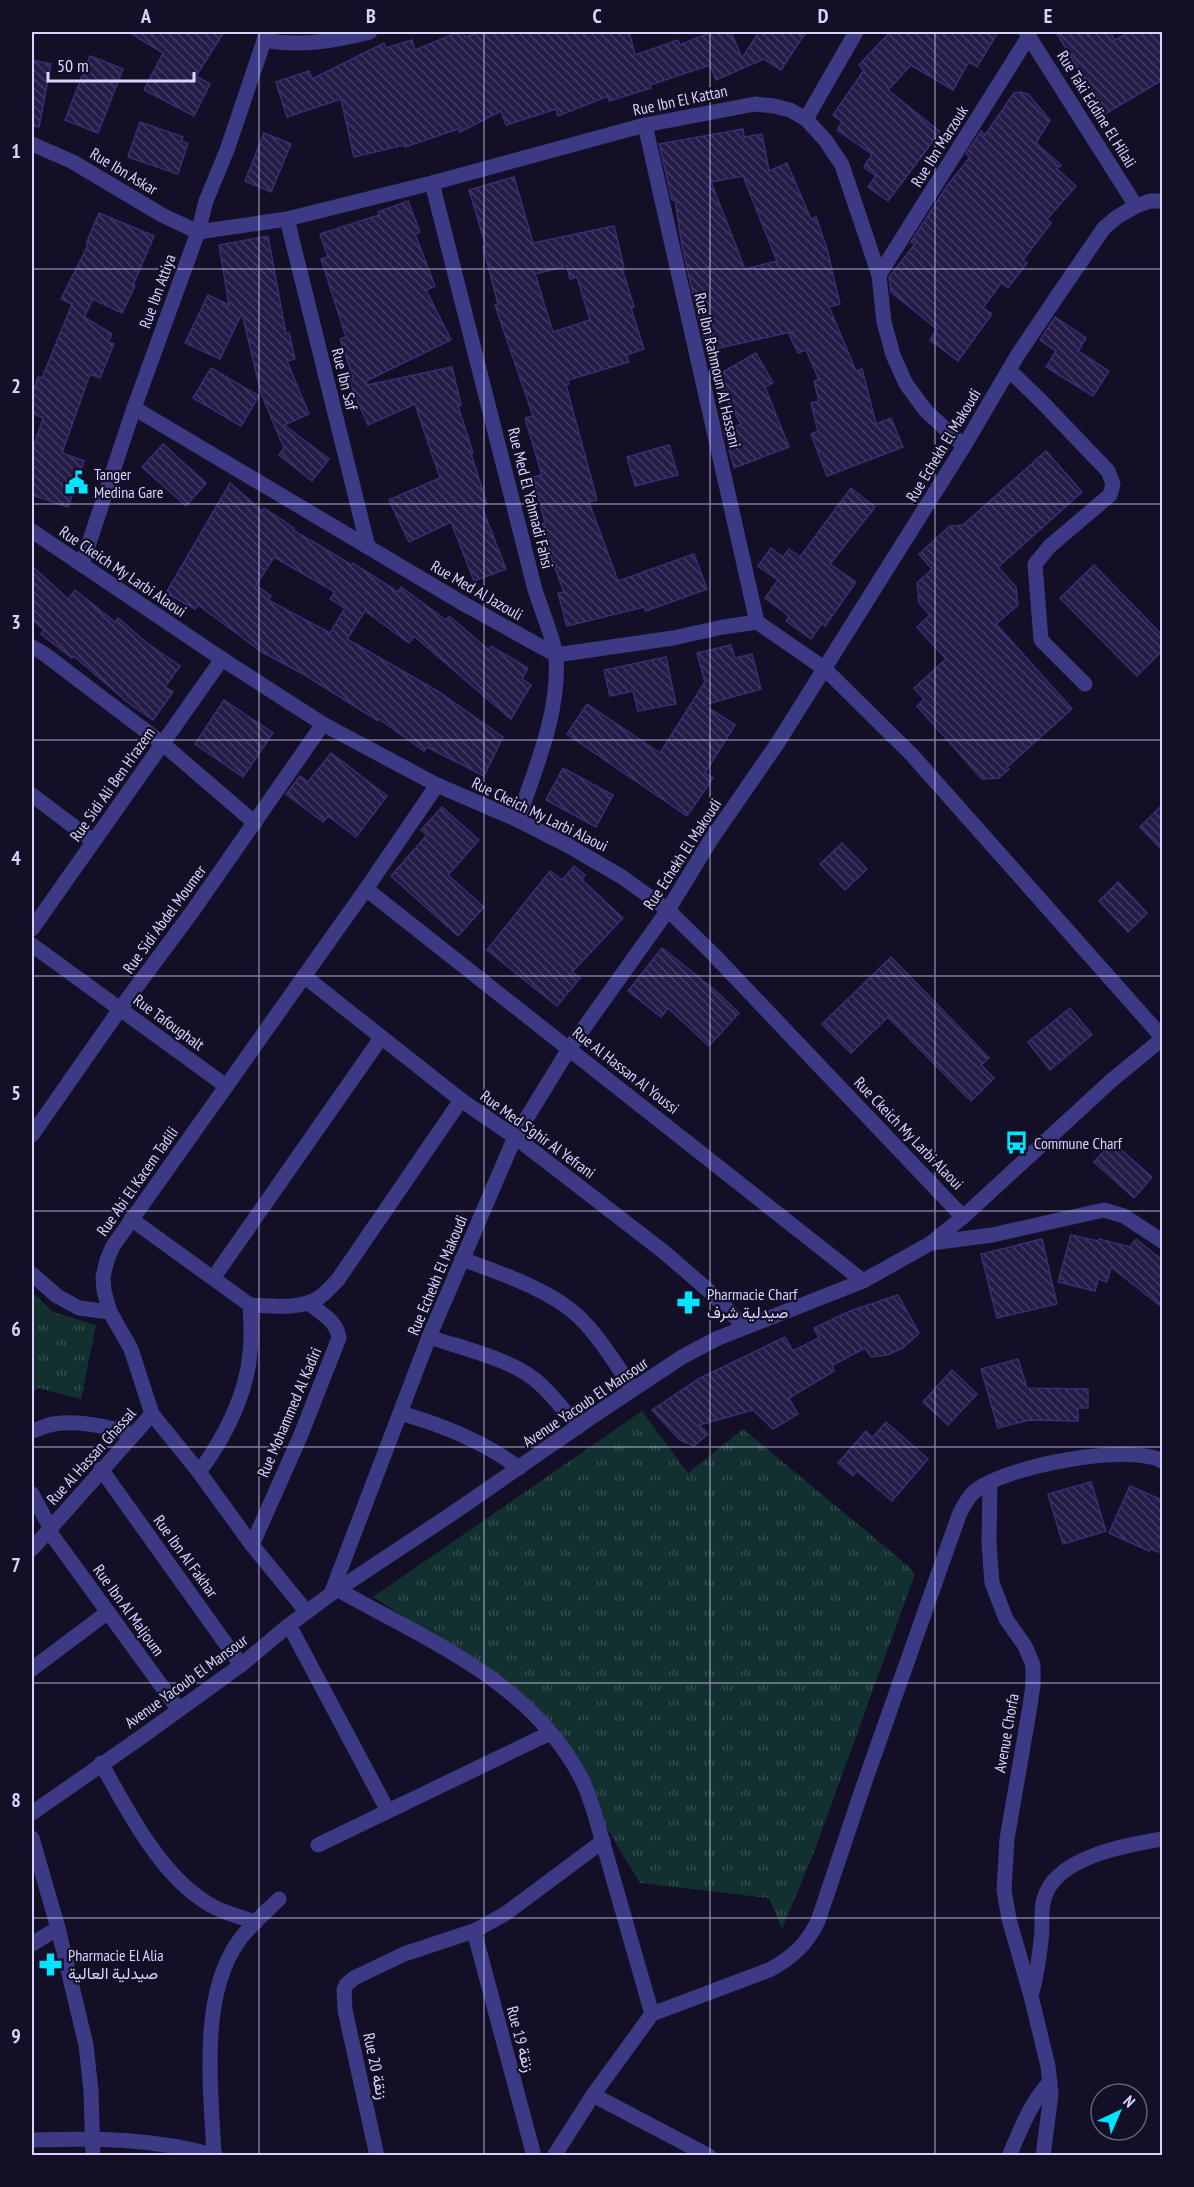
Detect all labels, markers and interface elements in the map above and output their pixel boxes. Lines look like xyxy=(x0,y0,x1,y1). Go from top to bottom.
text: A xyxy=(140,3,152,29)
text: B xyxy=(366,3,376,29)
text: C xyxy=(592,3,602,29)
text: D xyxy=(818,3,829,29)
text: E xyxy=(1044,3,1052,29)
scale bar xyxy=(48,45,194,83)
street label: Rue Taki Eddine El Hilali xyxy=(1053,47,1141,171)
text: 50 m xyxy=(57,54,89,77)
street label: Rue Ibn El Kattan xyxy=(631,80,729,120)
street label: Rue Ibn Marzouk xyxy=(906,101,972,190)
text: 1 xyxy=(11,138,21,164)
street label: Rue Ibn Askar xyxy=(87,143,162,199)
street label: Rue Ibn Attiya xyxy=(134,251,180,331)
street label: Rue Ibn Rahmoun Al Hassani xyxy=(690,291,746,449)
street label: Rue Ibn Saf xyxy=(328,346,363,413)
text: 2 xyxy=(11,373,21,399)
street label: Rue Echekh El Makoudi xyxy=(901,385,985,505)
street label: Rue Med El Yahmadi Fahsi xyxy=(504,425,558,571)
place label: Tanger Medina Gare xyxy=(94,464,163,502)
public building icon: Tanger Medina Gare xyxy=(63,470,89,496)
street label: Rue Ckeich My Larbi Alaoui xyxy=(56,521,190,621)
street label: Rue Med Al Jazouli xyxy=(427,556,527,624)
text: 3 xyxy=(11,609,21,635)
street label: Rue Sidi Ali Ben H'razem xyxy=(65,723,159,845)
street label: Rue Ckeich My Larbi Alaoui xyxy=(469,772,611,856)
street label: Rue Echekh El Makoudi xyxy=(639,795,725,913)
text: 4 xyxy=(11,845,21,871)
street label: Rue Sidi Abdel Moumer xyxy=(118,860,210,977)
street label: Rue Tafoughalt xyxy=(130,990,209,1055)
street label: Rue Al Hassan Al Youssi xyxy=(569,1022,683,1118)
street label: Rue Ckeich My Larbi Alaoui xyxy=(850,1072,968,1194)
text: 5 xyxy=(11,1080,21,1106)
street label: Rue Med S'ghir Al Yefrani xyxy=(477,1086,599,1182)
street label: Rue Abi El Kacem Tadili xyxy=(92,1123,182,1239)
bus stop icon: Commune Charf xyxy=(1003,1130,1029,1156)
place label: Commune Charf xyxy=(1034,1133,1123,1153)
street label: Rue Echekh El Makoudi xyxy=(403,1212,471,1338)
place label: Pharmacie Charf صيدلية شرف xyxy=(707,1284,798,1323)
pharmacy icon: Pharmacie Charf صيدلية شرف xyxy=(676,1290,702,1316)
text: 6 xyxy=(11,1316,21,1342)
street label: Rue Mohammed Al Kadiri xyxy=(253,1344,325,1480)
street label: Avenue Yacoub El Mansour xyxy=(518,1352,652,1451)
street label: Rue Al Hassan Ghassal xyxy=(42,1403,140,1509)
street label: Rue Ibn Al Fakhar xyxy=(149,1511,223,1602)
text: 7 xyxy=(11,1552,21,1578)
street label: Rue Ibn Al Maljoum xyxy=(89,1560,169,1660)
street label: Avenue Yacoub El Mansour xyxy=(121,1629,252,1732)
street label: Avenue Chorfa xyxy=(989,1692,1023,1774)
text: 8 xyxy=(11,1787,21,1813)
place label: Pharmacie El Alia صيدلية العالية xyxy=(68,1945,164,1983)
pharmacy icon: Pharmacie El Alia صيدلية العالية xyxy=(37,1951,63,1977)
street label: Rue 19 زنقة xyxy=(502,2004,539,2075)
text: 9 xyxy=(11,2023,21,2049)
street label: Rue 20 زنقة xyxy=(358,2031,393,2101)
north arrow xyxy=(1089,2082,1149,2142)
text: N xyxy=(1119,2091,1139,2111)

